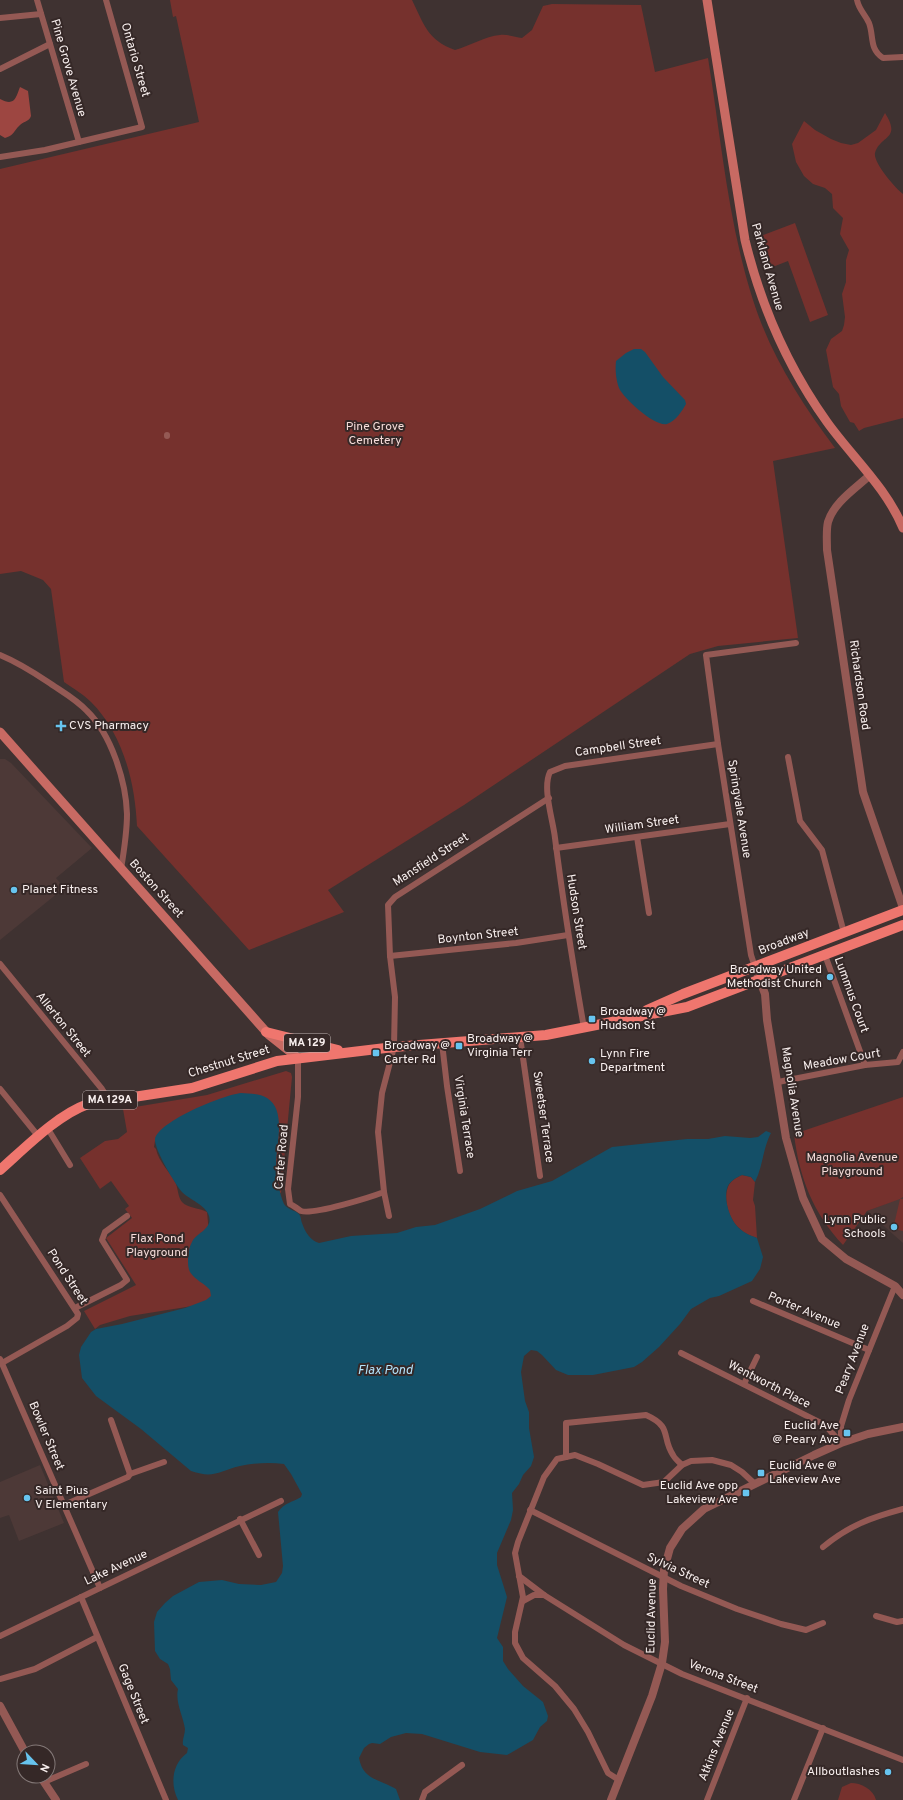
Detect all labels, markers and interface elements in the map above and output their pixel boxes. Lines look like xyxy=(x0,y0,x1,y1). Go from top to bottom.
street label: Pine Grove Avenue xyxy=(46,17,90,119)
street label: Ontario Street xyxy=(117,21,153,99)
street label: Parkland Avenue xyxy=(747,221,787,313)
park label: Pine Grove Cemetery xyxy=(346,419,404,449)
street label: Richardson Road xyxy=(845,639,873,731)
place label: CVS Pharmacy xyxy=(69,718,149,734)
marker: CVS Pharmacy xyxy=(56,721,66,731)
street label: Campbell Street xyxy=(574,733,662,761)
street label: Springvale Avenue xyxy=(723,759,755,859)
street label: William Street xyxy=(604,812,680,838)
street label: Mansfield Street xyxy=(390,830,472,890)
street label: Boston Street xyxy=(125,856,187,922)
street label: Hudson Street xyxy=(562,873,590,951)
place label: Planet Fitness xyxy=(22,882,98,898)
marker: Planet Fitness xyxy=(9,885,19,895)
street label: Boynton Street xyxy=(437,924,519,948)
street label: Broadway xyxy=(756,925,812,959)
street label: Lummus Court xyxy=(830,955,872,1035)
place label: Broadway United Methodist Church xyxy=(727,962,822,992)
marker: Broadway United Methodist Church xyxy=(825,972,835,982)
street label: Allerton Street xyxy=(32,989,94,1061)
place label: Broadway @ Hudson St xyxy=(600,1004,666,1034)
marker: Broadway @ Hudson St xyxy=(587,1014,597,1024)
place label: Broadway @ Virginia Terr xyxy=(467,1031,533,1061)
road number: MA 129 xyxy=(284,1034,330,1052)
place label: Broadway @ Carter Rd xyxy=(384,1038,450,1068)
marker: Broadway @ Virginia Terr xyxy=(454,1041,464,1051)
street label: Chestnut Street xyxy=(186,1042,272,1082)
street label: Meadow Court xyxy=(802,1045,882,1075)
place label: Lynn Fire Department xyxy=(600,1046,665,1076)
street label: Magnolia Avenue xyxy=(777,1046,807,1138)
marker: Broadway @ Carter Rd xyxy=(371,1048,381,1058)
marker: Lynn Fire Department xyxy=(587,1056,597,1066)
street label: Sweetser Terrace xyxy=(529,1070,557,1164)
street label: Virginia Terrace xyxy=(450,1074,478,1160)
road number: MA 129A xyxy=(83,1091,137,1109)
street label: Carter Road xyxy=(271,1124,293,1190)
park label: Magnolia Avenue Playground xyxy=(806,1150,898,1180)
place label: Lynn Public Schools xyxy=(824,1212,886,1242)
marker: Lynn Public Schools xyxy=(889,1222,899,1232)
park label: Flax Pond Playground xyxy=(126,1231,188,1261)
street label: Pond Street xyxy=(43,1246,91,1308)
street label: Porter Avenue xyxy=(765,1289,843,1333)
street label: Peary Avenue xyxy=(832,1322,874,1396)
street label: Wentworth Place xyxy=(725,1357,813,1413)
water label: Flax Pond xyxy=(358,1363,413,1379)
street label: Bowler Street xyxy=(24,1399,68,1473)
place label: Euclid Ave @ Peary Ave xyxy=(772,1418,839,1448)
marker: Euclid Ave @ Peary Ave xyxy=(842,1428,852,1438)
place label: Euclid Ave @ Lakeview Ave xyxy=(769,1458,841,1488)
marker: Euclid Ave @ Lakeview Ave xyxy=(756,1468,766,1478)
place label: Euclid Ave opp Lakeview Ave xyxy=(660,1478,738,1508)
place label: Saint Pius V Elementary xyxy=(35,1483,108,1513)
marker: Euclid Ave opp Lakeview Ave xyxy=(741,1488,751,1498)
marker: Saint Pius V Elementary xyxy=(22,1493,32,1503)
street label: Lake Avenue xyxy=(82,1546,150,1590)
street label: Sylvia Street xyxy=(644,1549,712,1593)
street label: Euclid Avenue xyxy=(643,1578,661,1654)
street label: Verona Street xyxy=(686,1656,760,1698)
street label: Gage Street xyxy=(114,1661,152,1727)
street label: Atkins Avenue xyxy=(695,1707,739,1783)
north arrow xyxy=(16,1744,56,1784)
text: N xyxy=(36,1761,52,1774)
place label: Allboutlashes xyxy=(807,1764,880,1780)
marker: Allboutlashes xyxy=(883,1767,893,1777)

